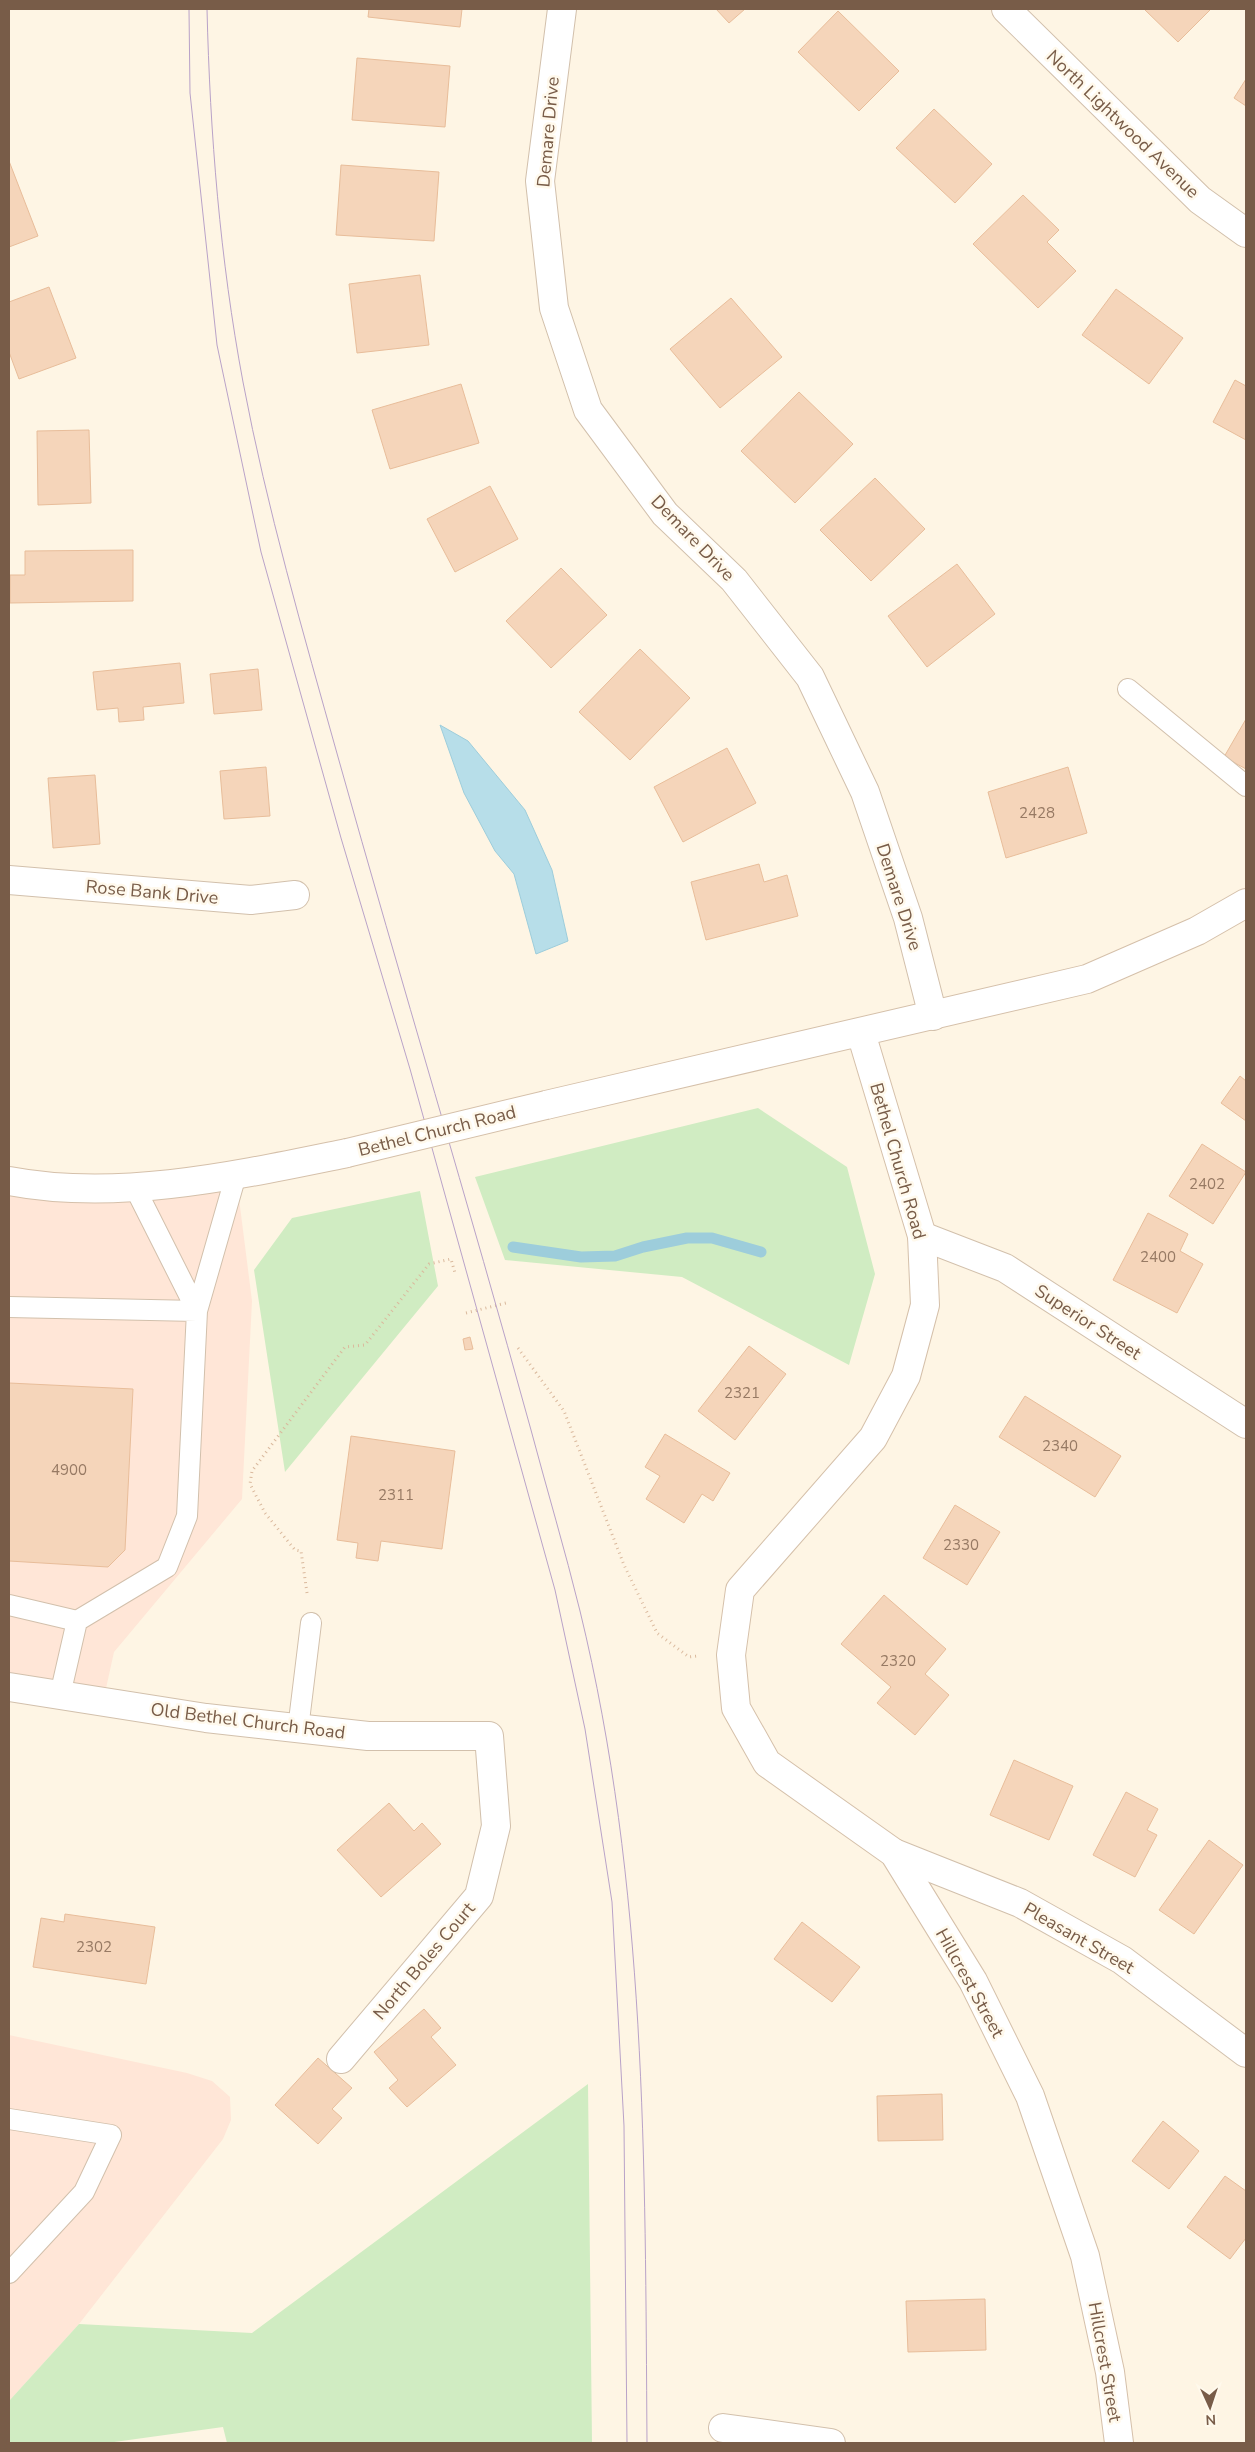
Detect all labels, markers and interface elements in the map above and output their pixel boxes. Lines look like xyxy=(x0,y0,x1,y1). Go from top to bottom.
street label: North Lightwood Avenue xyxy=(1041,45,1205,203)
street label: Demare Drive xyxy=(531,76,565,188)
street label: Demare Drive xyxy=(646,490,740,586)
house number: 2428 xyxy=(1019,803,1055,823)
street label: Demare Drive xyxy=(870,840,928,954)
street label: Rose Bank Drive xyxy=(85,874,219,910)
street label: Bethel Church Road xyxy=(864,1080,932,1242)
street label: Bethel Church Road xyxy=(356,1100,518,1162)
house number: 2402 xyxy=(1189,1174,1225,1194)
house number: 2400 xyxy=(1140,1247,1176,1267)
street label: Superior Street xyxy=(1030,1279,1146,1366)
house number: 2321 xyxy=(724,1383,760,1403)
house number: 2340 xyxy=(1042,1436,1078,1456)
house number: 4900 xyxy=(51,1460,87,1480)
house number: 2311 xyxy=(378,1485,414,1505)
house number: 2330 xyxy=(943,1535,979,1555)
house number: 2320 xyxy=(880,1651,916,1671)
street label: Old Bethel Church Road xyxy=(149,1697,347,1745)
street label: North Boles Court xyxy=(368,1897,481,2025)
street label: Pleasant Street xyxy=(1019,1897,1139,1980)
street label: Hillcrest Street xyxy=(930,1924,1010,2042)
house number: 2302 xyxy=(76,1937,112,1957)
street label: Hillcrest Street xyxy=(1083,2300,1127,2424)
north arrow xyxy=(1185,2382,1235,2432)
text: N xyxy=(1205,2410,1216,2429)

